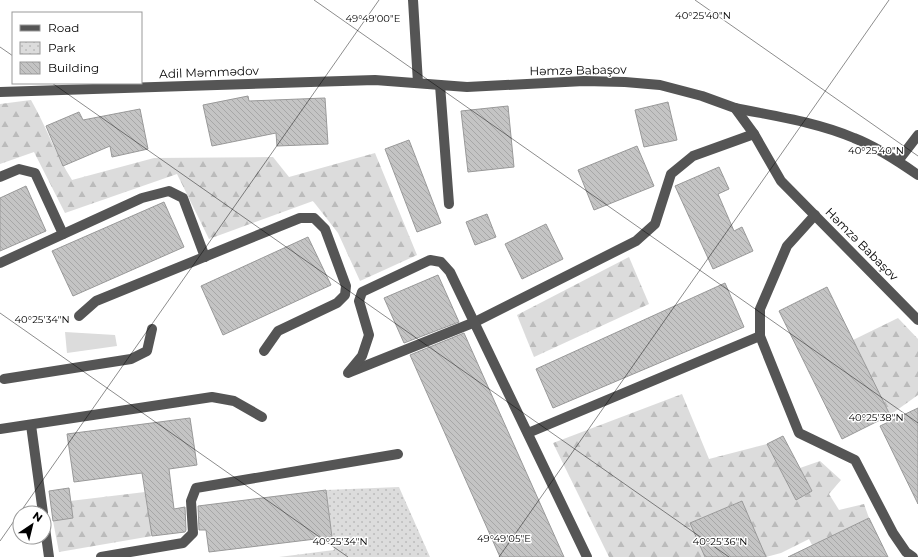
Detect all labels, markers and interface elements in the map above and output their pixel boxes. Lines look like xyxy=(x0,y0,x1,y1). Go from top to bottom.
text: 40°25'40"N xyxy=(675,9,731,22)
legend xyxy=(12,12,142,84)
text: 49°49'00"E xyxy=(346,12,401,25)
text: Road xyxy=(48,20,79,35)
text: Park xyxy=(48,40,76,55)
text: Building xyxy=(48,60,99,75)
street label: Həmzə Babaşov xyxy=(529,62,627,78)
street label: Adil Məmmədov xyxy=(159,63,260,81)
text: 40°25'40"N xyxy=(848,144,904,157)
street label: Həmzə Babaşov xyxy=(822,204,902,284)
text: 40°25'34"N xyxy=(14,313,70,326)
text: 40°25'38"N xyxy=(848,411,904,424)
north arrow xyxy=(12,505,52,545)
text: N xyxy=(30,509,45,525)
text: 49°49'05"E xyxy=(477,532,531,545)
text: 40°25'34"N xyxy=(312,535,368,548)
text: 40°25'36"N xyxy=(693,535,747,548)

